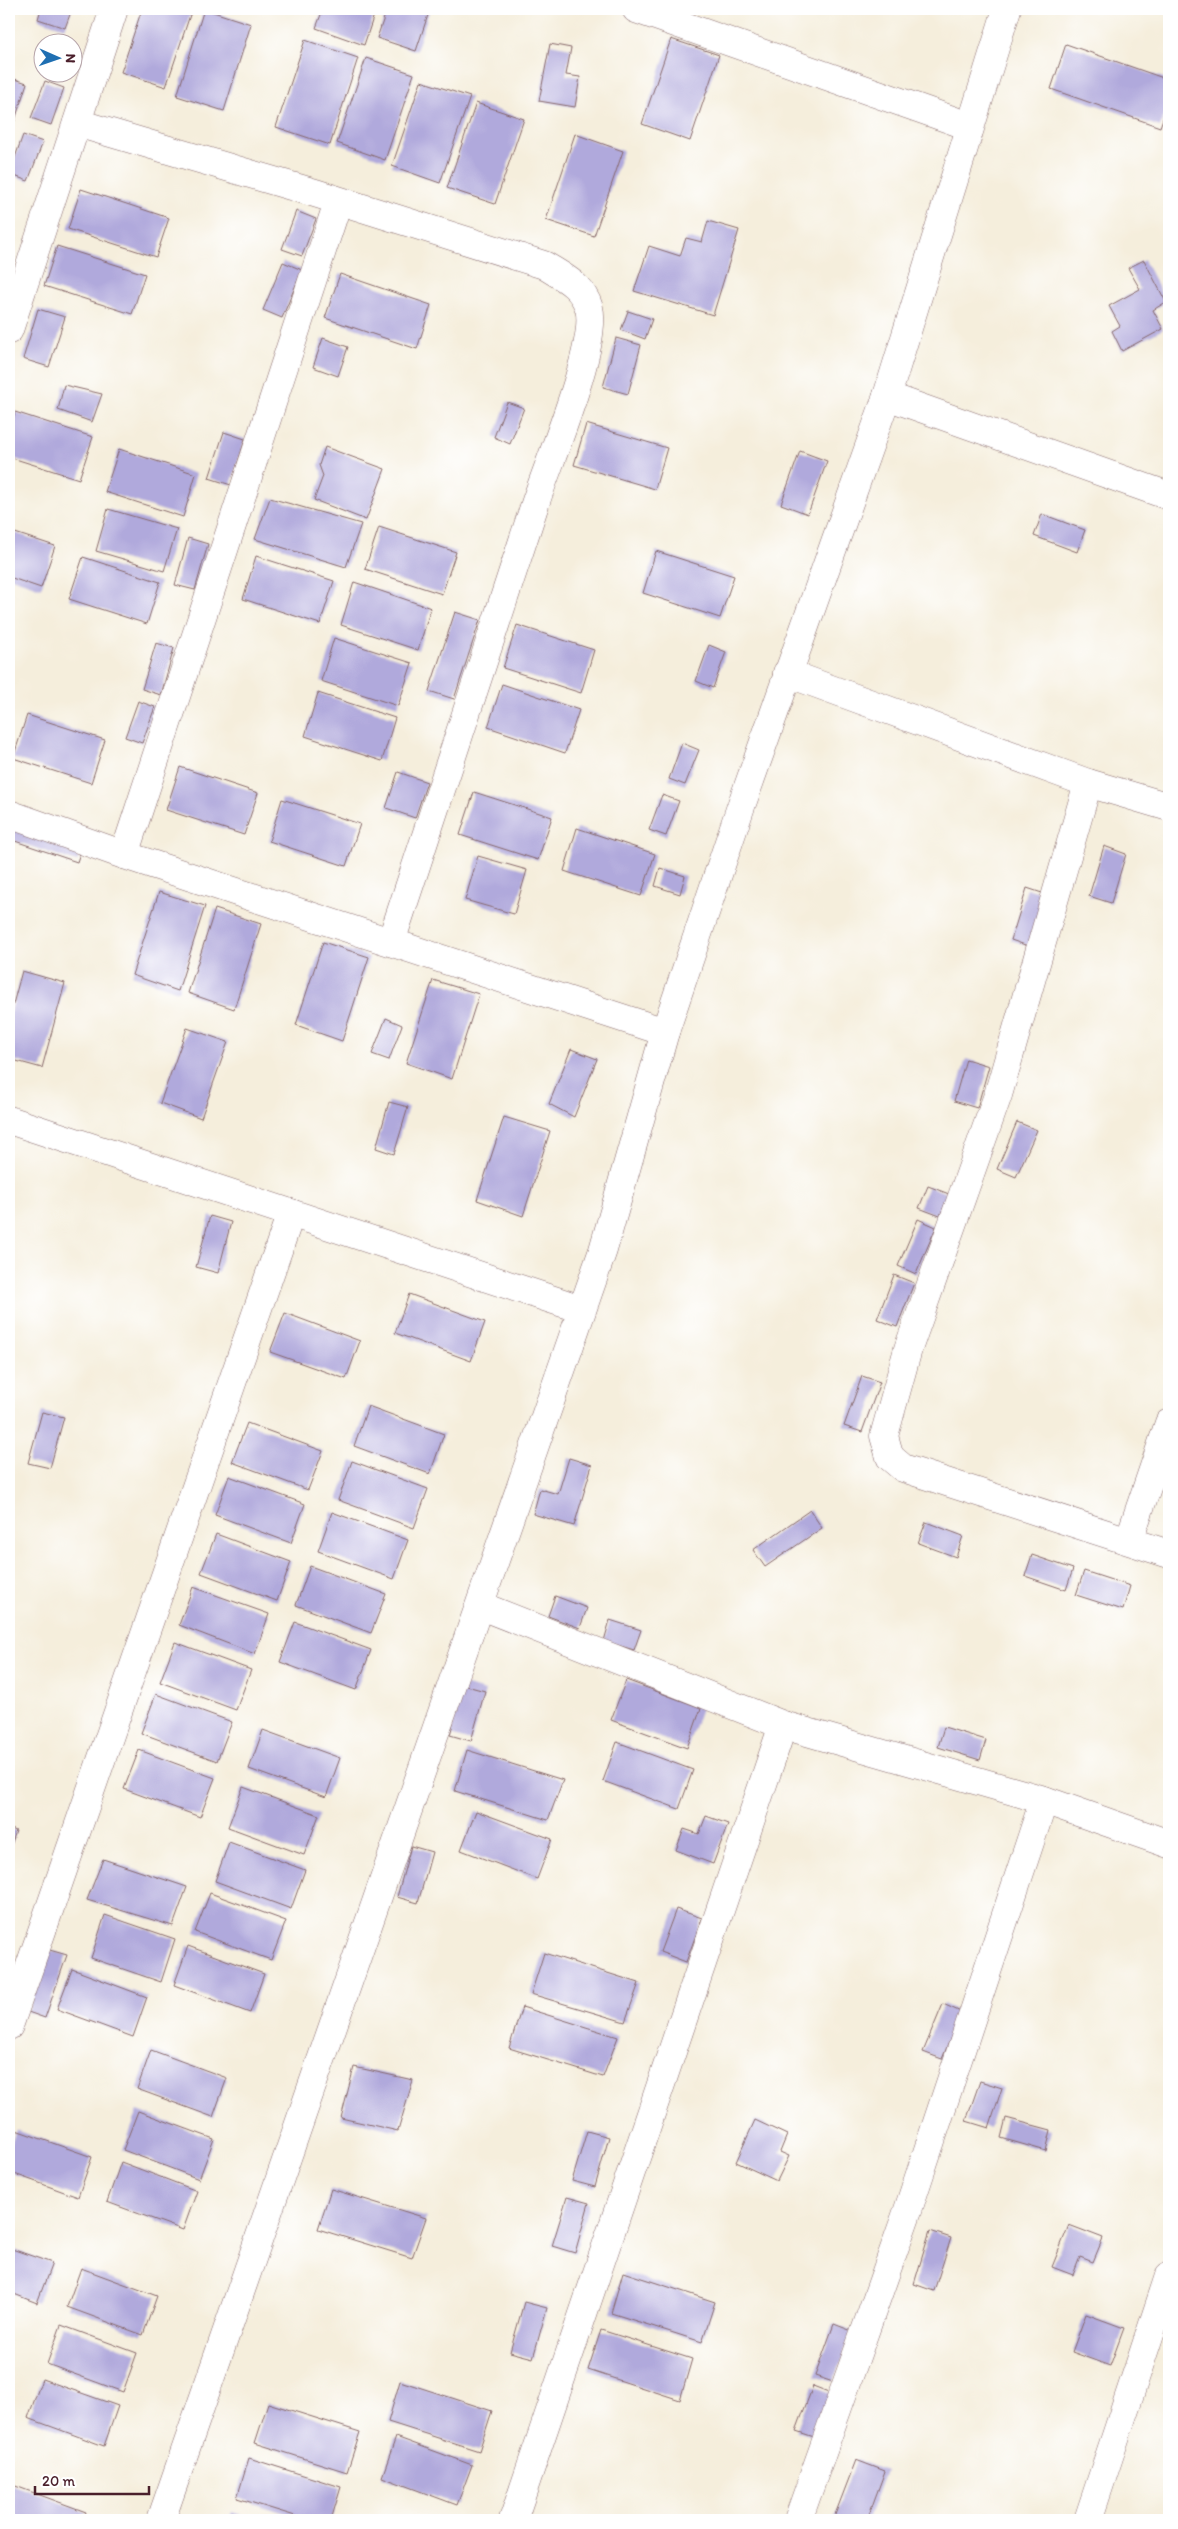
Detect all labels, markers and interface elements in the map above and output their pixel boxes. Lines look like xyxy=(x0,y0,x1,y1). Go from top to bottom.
north arrow xyxy=(32,32,82,82)
text: N xyxy=(62,53,79,63)
scale bar xyxy=(35,2464,149,2496)
text: 20 m xyxy=(42,2472,76,2490)

